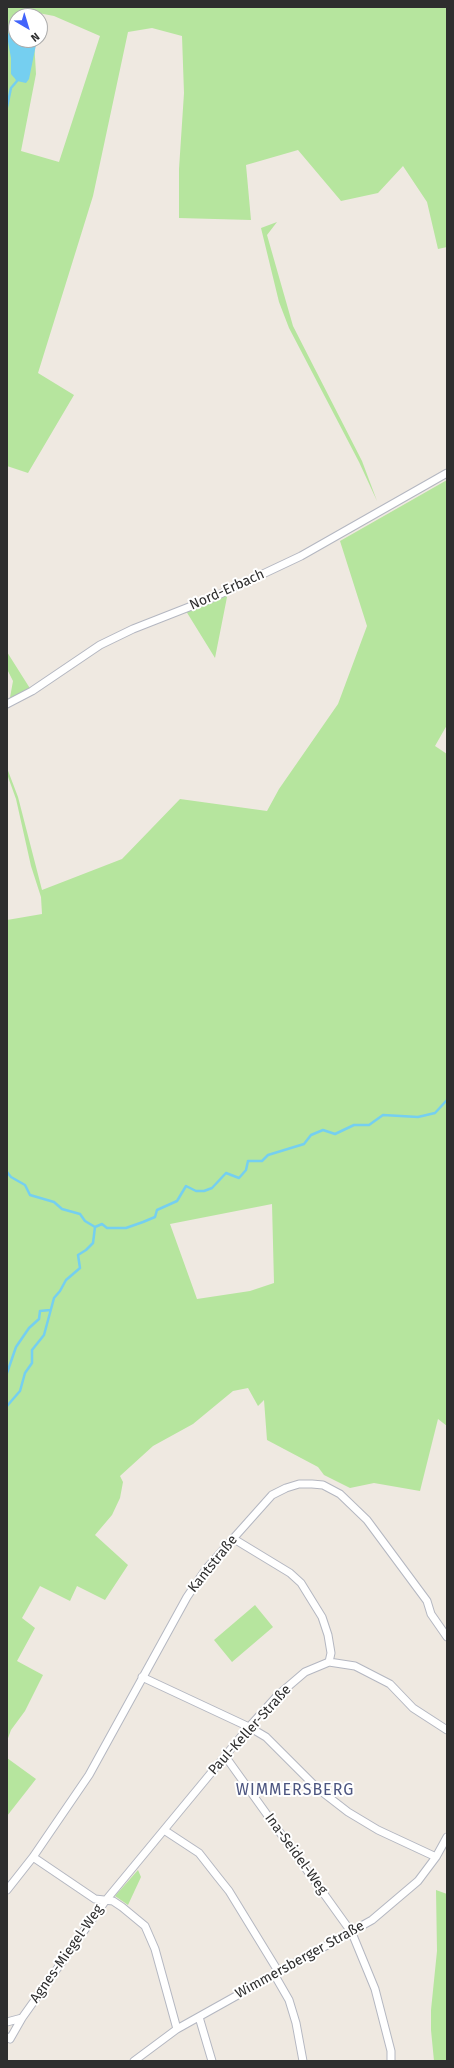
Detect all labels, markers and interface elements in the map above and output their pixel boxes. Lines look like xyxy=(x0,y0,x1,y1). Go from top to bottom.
north arrow xyxy=(8,8,48,48)
text: N xyxy=(28,30,42,44)
street label: Nord-Erbach xyxy=(187,566,267,614)
street label: Kantstraße xyxy=(185,1532,241,1596)
street label: Paul-Keller-Straße xyxy=(205,1682,295,1778)
district label: WIMMERSBERG xyxy=(236,1781,354,1801)
street label: Ina-Seidel-Weg xyxy=(261,1810,331,1898)
street label: Agnes-Miegel-Weg xyxy=(27,1902,107,2006)
street label: Wimmersberger Straße xyxy=(233,1918,367,2002)

